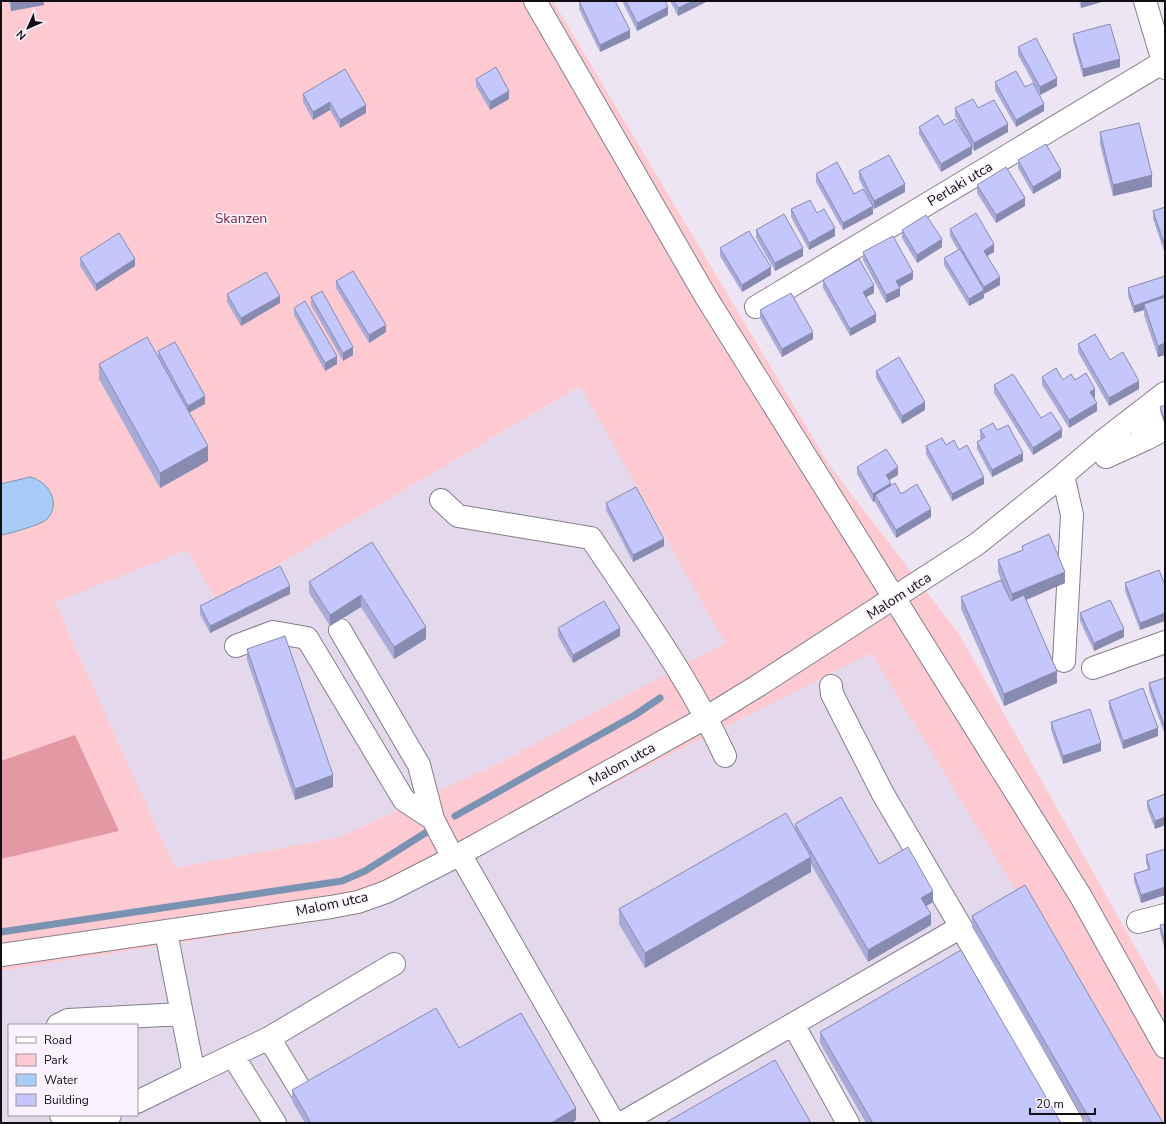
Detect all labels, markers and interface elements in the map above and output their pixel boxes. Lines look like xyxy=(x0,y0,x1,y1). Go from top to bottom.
north arrow xyxy=(8,8,48,48)
text: N xyxy=(13,27,29,43)
street label: Perlaki utca xyxy=(924,157,996,211)
park label: Skanzen xyxy=(215,209,267,228)
street label: Malom utca xyxy=(863,568,935,624)
street label: Malom utca xyxy=(585,738,659,790)
street label: Malom utca xyxy=(294,887,370,921)
legend xyxy=(8,1024,138,1116)
text: Road xyxy=(44,1032,72,1048)
text: Park xyxy=(44,1052,69,1068)
text: Water xyxy=(44,1072,78,1088)
scale bar xyxy=(1030,1090,1095,1116)
text: Building xyxy=(44,1092,89,1108)
text: 20 m xyxy=(1036,1096,1064,1112)

